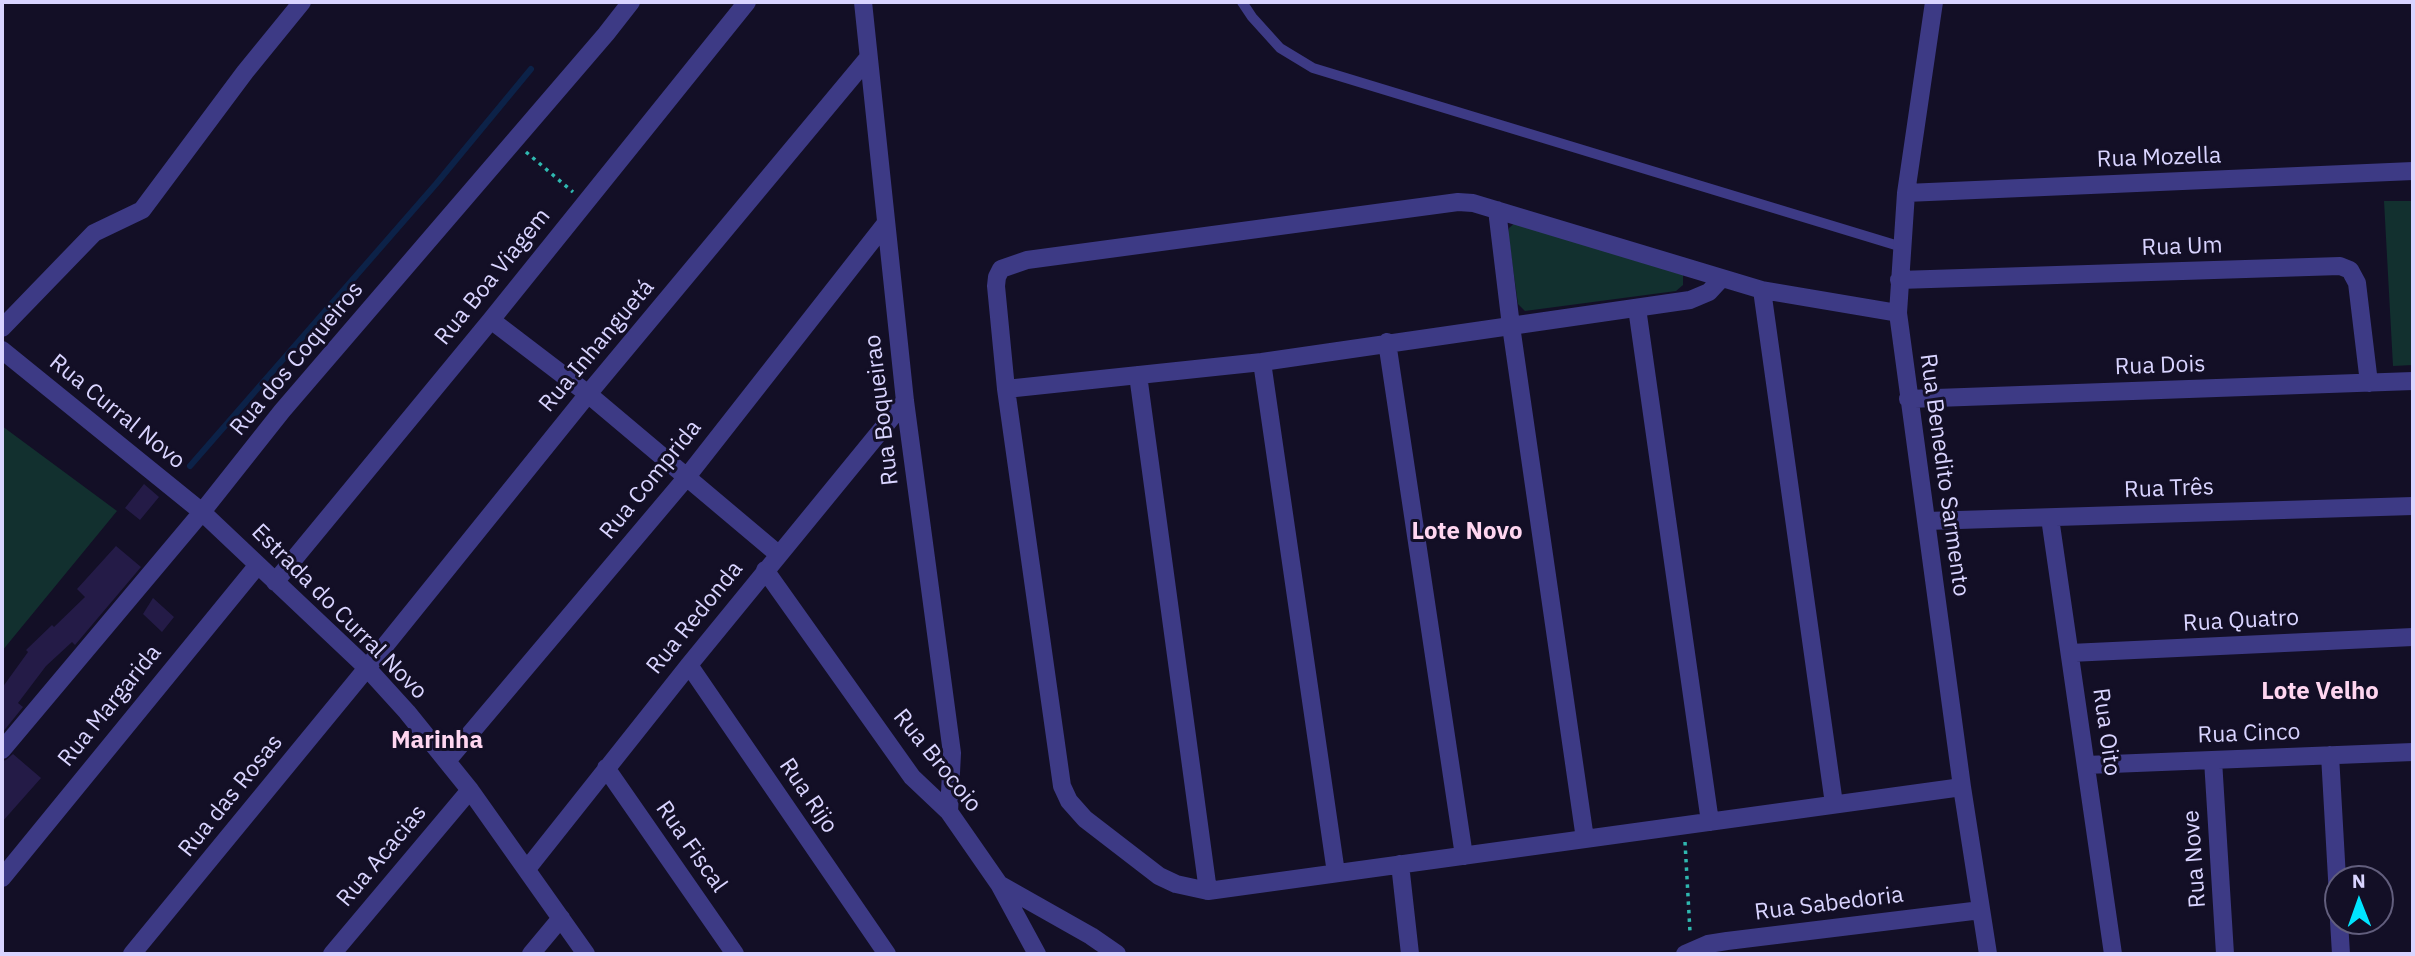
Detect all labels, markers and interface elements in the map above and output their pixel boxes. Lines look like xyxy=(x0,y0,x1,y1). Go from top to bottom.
street label: Rua Mozella xyxy=(2096,142,2222,174)
street label: Rua Boa Viagem xyxy=(429,203,557,351)
street label: Rua Um xyxy=(2141,232,2223,262)
street label: Rua Inhanguetá xyxy=(534,274,660,418)
street label: Rua dos Coqueiros xyxy=(224,276,370,442)
street label: Rua Boqueirao xyxy=(859,333,905,487)
street label: Rua Curral Novo xyxy=(44,349,190,475)
street label: Rua Dois xyxy=(2114,351,2206,381)
street label: Rua Benedito Sarmento xyxy=(1913,352,1975,598)
street label: Rua Comprida xyxy=(594,415,708,545)
street label: Rua Três xyxy=(2124,474,2214,504)
street label: Estrada do Curral Novo xyxy=(245,518,433,706)
district label: Lote Novo xyxy=(1411,518,1523,546)
street label: Rua Redonda xyxy=(641,556,749,680)
street label: Rua Quatro xyxy=(2182,604,2300,638)
street label: Rua Margarida xyxy=(53,640,167,772)
district label: Lote Velho xyxy=(2261,678,2379,706)
street label: Rua Oito xyxy=(2086,686,2126,778)
street label: Rua Brocoio xyxy=(887,704,987,818)
street label: Rua Cinco xyxy=(2197,718,2301,750)
district label: Marinha xyxy=(391,727,483,755)
street label: Rua das Rosas xyxy=(173,729,289,863)
street label: Rua Rijo xyxy=(773,753,843,839)
street label: Rua Fiscal xyxy=(649,796,733,898)
street label: Rua Acacias xyxy=(331,799,433,913)
street label: Rua Nove xyxy=(2178,809,2212,909)
north arrow xyxy=(2324,865,2394,935)
text: N xyxy=(2352,869,2366,893)
street label: Rua Sabedoria xyxy=(1753,881,1905,927)

